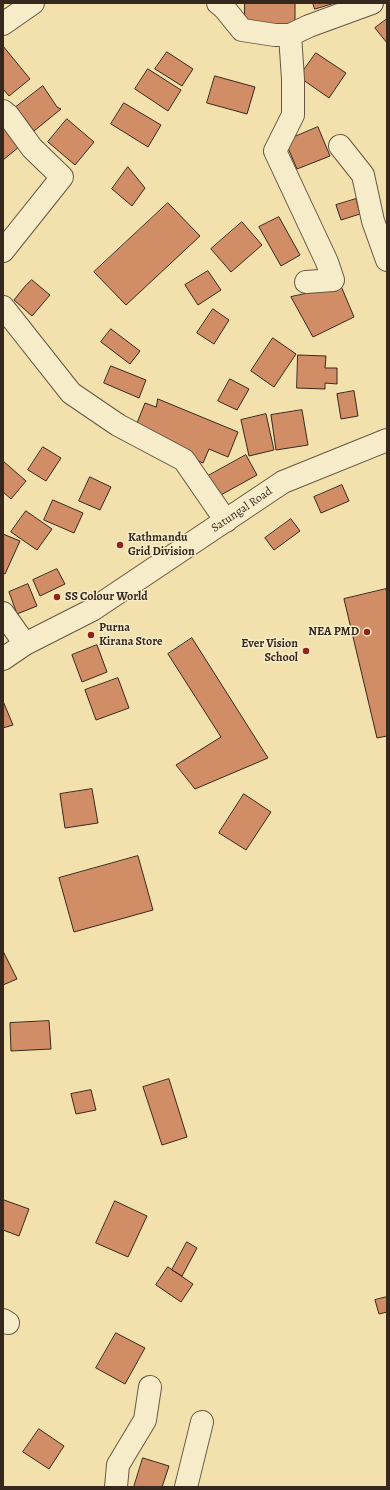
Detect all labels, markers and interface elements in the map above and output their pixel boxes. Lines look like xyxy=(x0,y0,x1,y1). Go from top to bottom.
street label: Satungal Road xyxy=(209,484,275,536)
place label: Kathmandu Grid Division xyxy=(128,531,195,559)
marker: Kathmandu Grid Division xyxy=(115,540,125,550)
place label: SS Colour World xyxy=(65,590,148,604)
marker: SS Colour World xyxy=(52,592,62,602)
place label: Purna Kirana Store xyxy=(99,621,163,649)
place label: NEA PMD xyxy=(308,625,359,639)
marker: NEA PMD xyxy=(362,627,372,637)
marker: Purna Kirana Store xyxy=(86,630,96,640)
place label: Ever Vision School xyxy=(241,637,298,665)
marker: Ever Vision School xyxy=(301,646,311,656)

